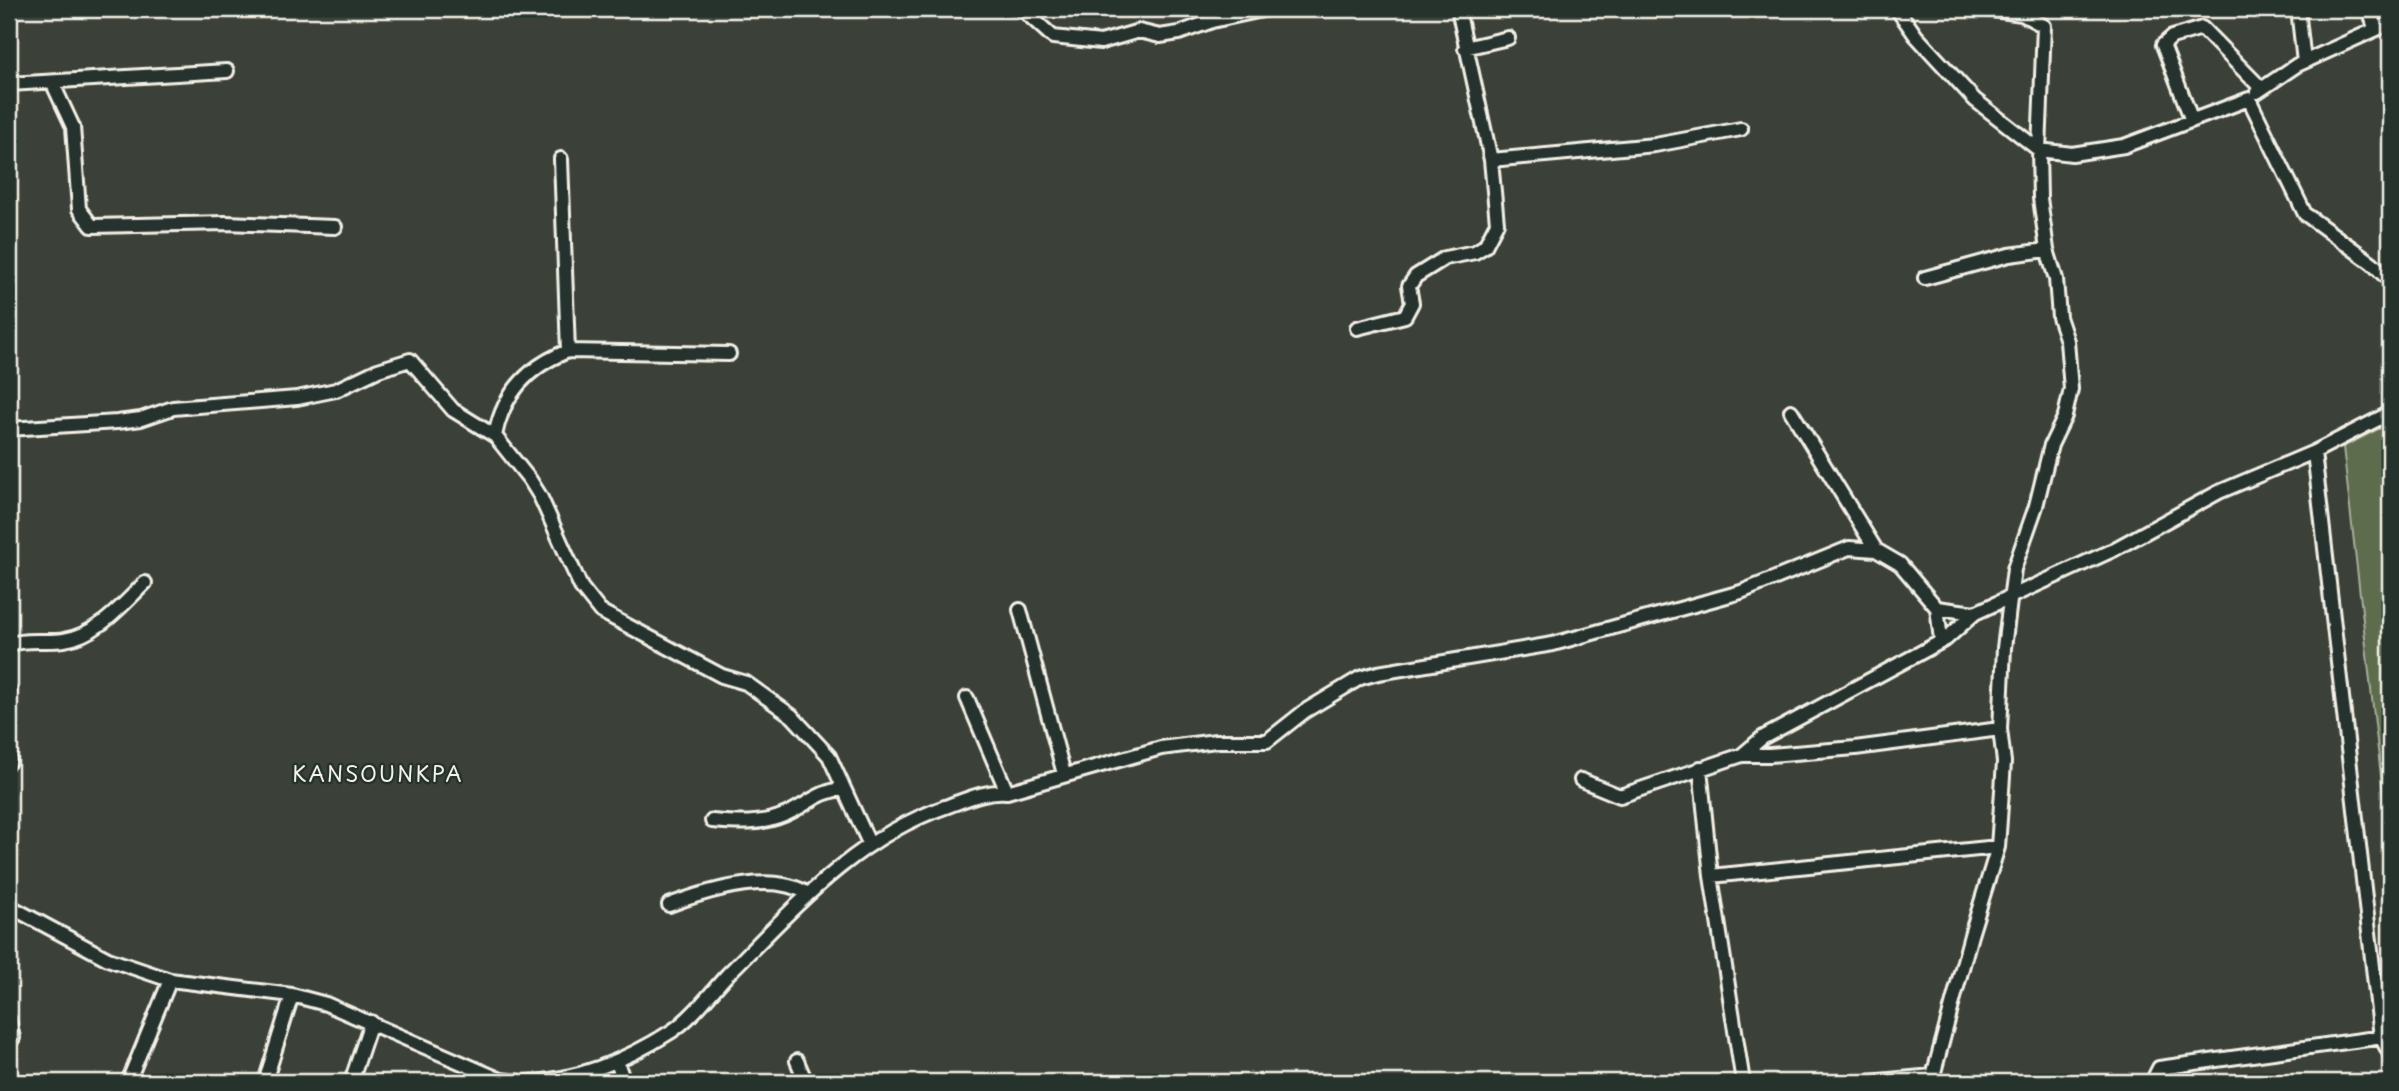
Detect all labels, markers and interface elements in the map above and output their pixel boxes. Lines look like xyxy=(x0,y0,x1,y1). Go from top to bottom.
district label: KANSOUNKPA xyxy=(292,757,464,789)

